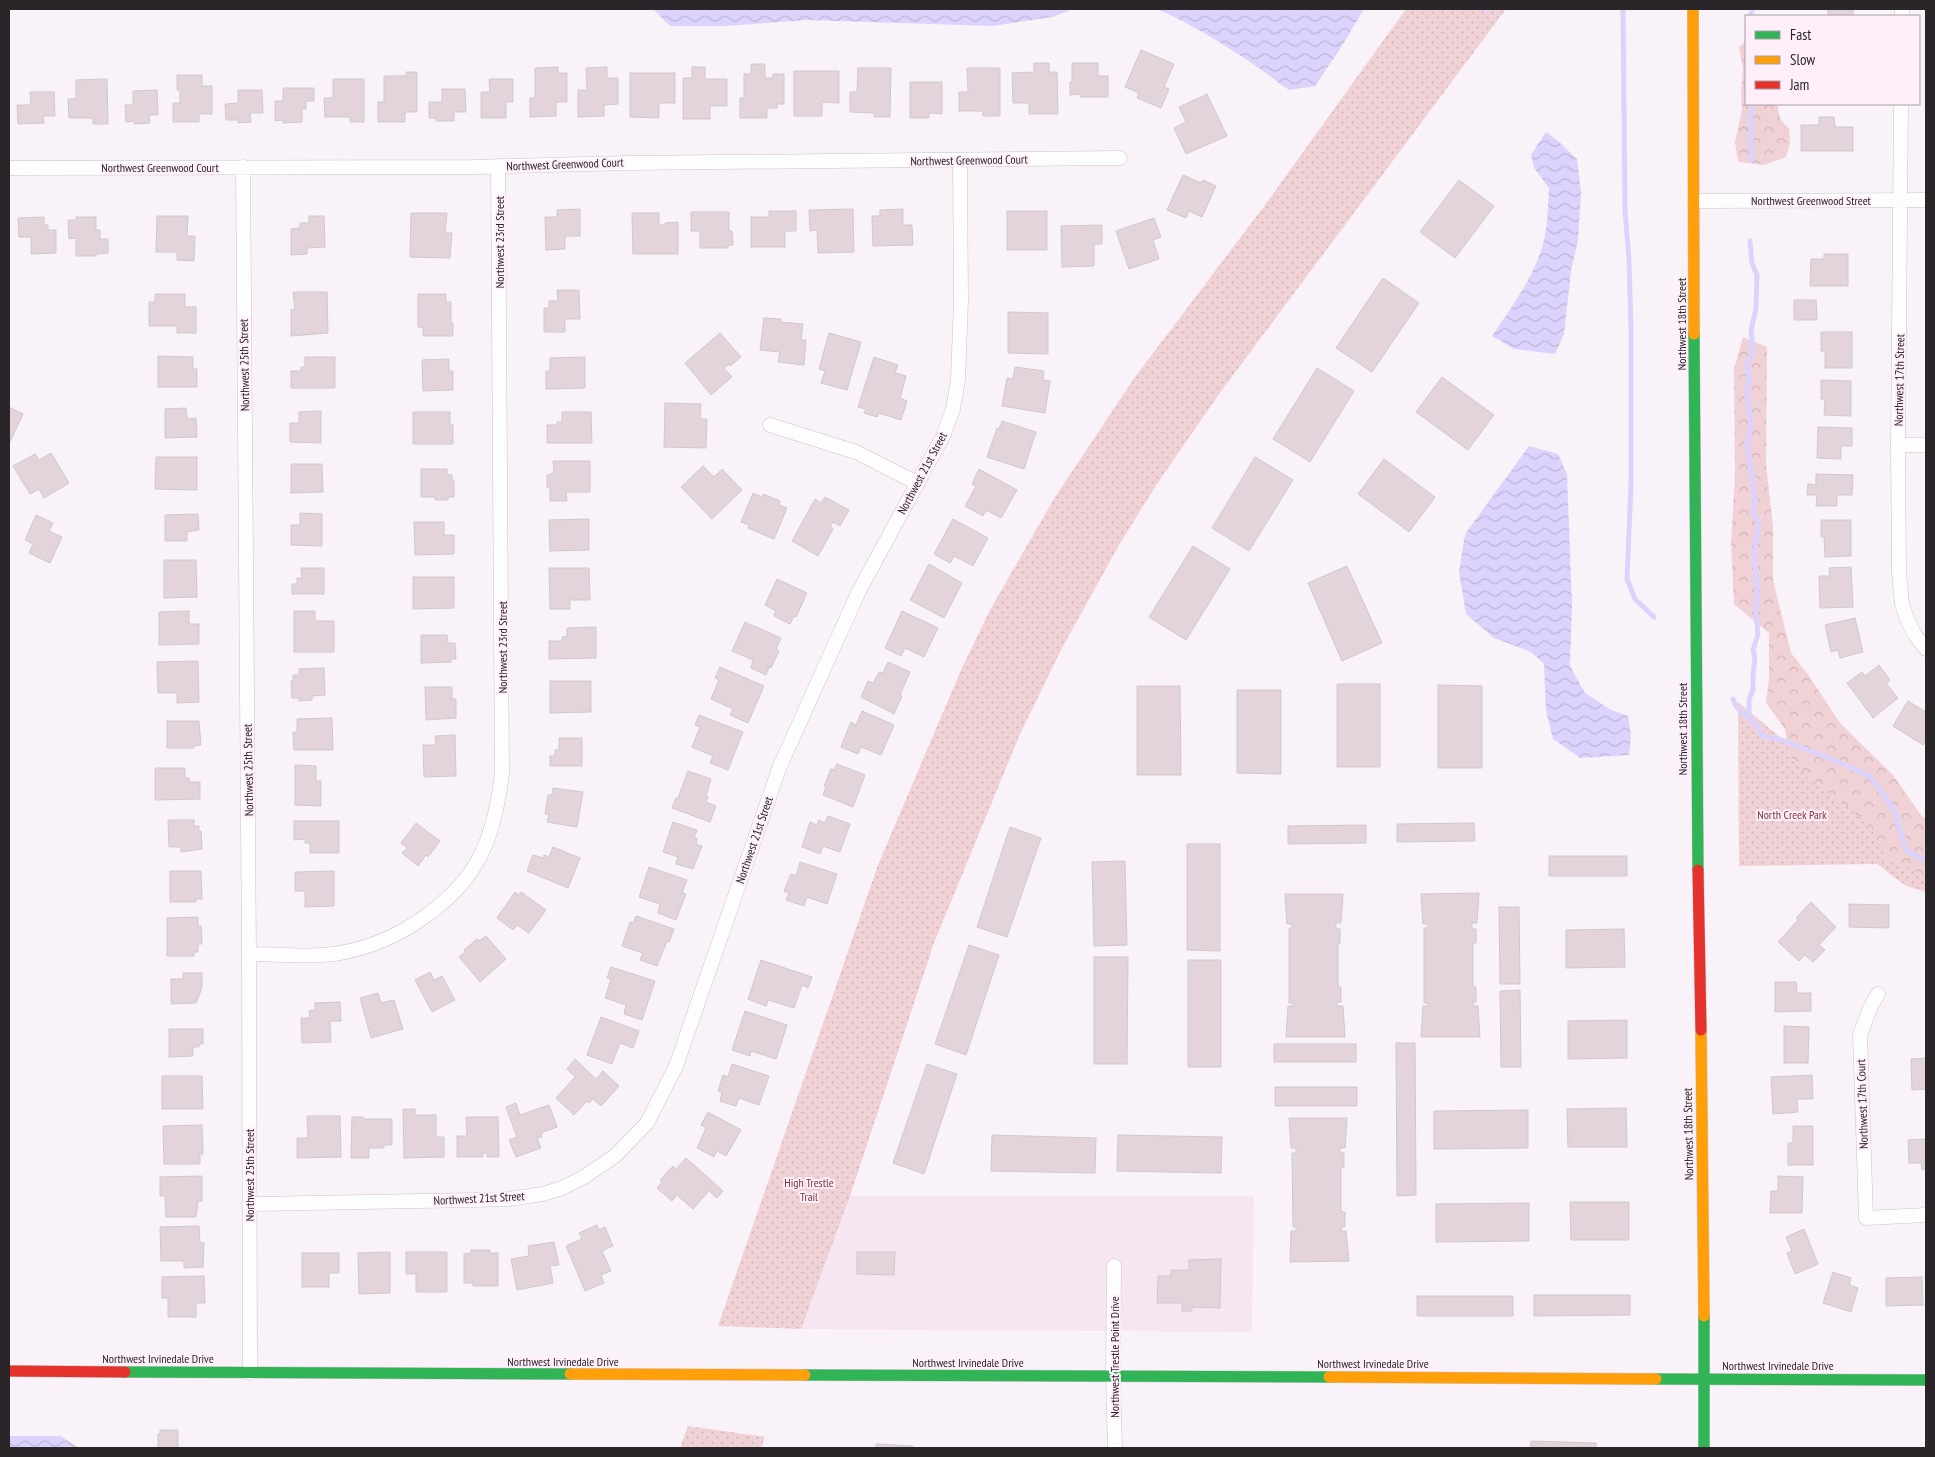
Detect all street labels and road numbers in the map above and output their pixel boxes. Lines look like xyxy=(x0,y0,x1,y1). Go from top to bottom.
street label: Northwest Greenwood Court xyxy=(910,151,1029,169)
street label: Northwest Greenwood Court xyxy=(506,154,625,174)
street label: Northwest Greenwood Court xyxy=(101,160,219,175)
street label: Northwest Greenwood Street xyxy=(1751,193,1872,208)
street label: Northwest 23rd Street xyxy=(492,195,507,288)
street label: Northwest 18th Street xyxy=(1674,277,1689,370)
street label: Northwest 25th Street xyxy=(236,318,252,411)
street label: Northwest 17th Street xyxy=(1891,333,1907,426)
street label: Northwest 21st Street xyxy=(894,429,950,517)
street label: Northwest 23rd Street xyxy=(495,600,510,693)
street label: Northwest 18th Street xyxy=(1675,682,1690,775)
street label: Northwest 25th Street xyxy=(240,723,256,816)
street label: Northwest 21st Street xyxy=(732,794,776,886)
street label: Northwest 17th Court xyxy=(1853,1058,1871,1149)
street label: Northwest 18th Street xyxy=(1680,1087,1696,1180)
street label: Northwest 25th Street xyxy=(242,1128,257,1221)
street label: Northwest 21st Street xyxy=(433,1188,526,1208)
street label: Northwest Trestle Point Drive xyxy=(1107,1296,1122,1418)
street label: Northwest Irvinedale Drive xyxy=(102,1351,214,1366)
street label: Northwest Irvinedale Drive xyxy=(507,1354,619,1369)
street label: Northwest Irvinedale Drive xyxy=(912,1355,1024,1370)
street label: Northwest Irvinedale Drive xyxy=(1317,1356,1429,1371)
street label: Northwest Irvinedale Drive xyxy=(1722,1358,1834,1373)

